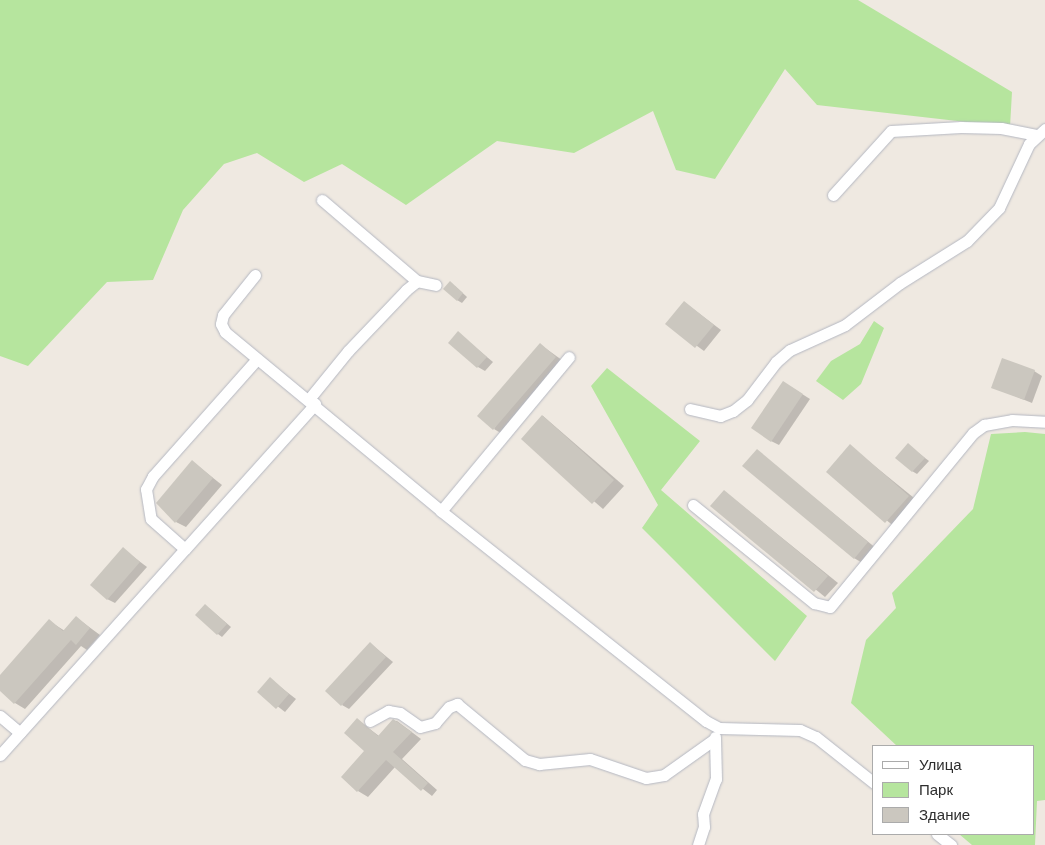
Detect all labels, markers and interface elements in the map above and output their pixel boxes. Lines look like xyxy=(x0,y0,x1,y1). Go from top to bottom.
legend xyxy=(872,745,1035,835)
text: Улица xyxy=(919,756,962,773)
text: Парк xyxy=(919,781,953,798)
text: Здание xyxy=(919,806,970,823)

